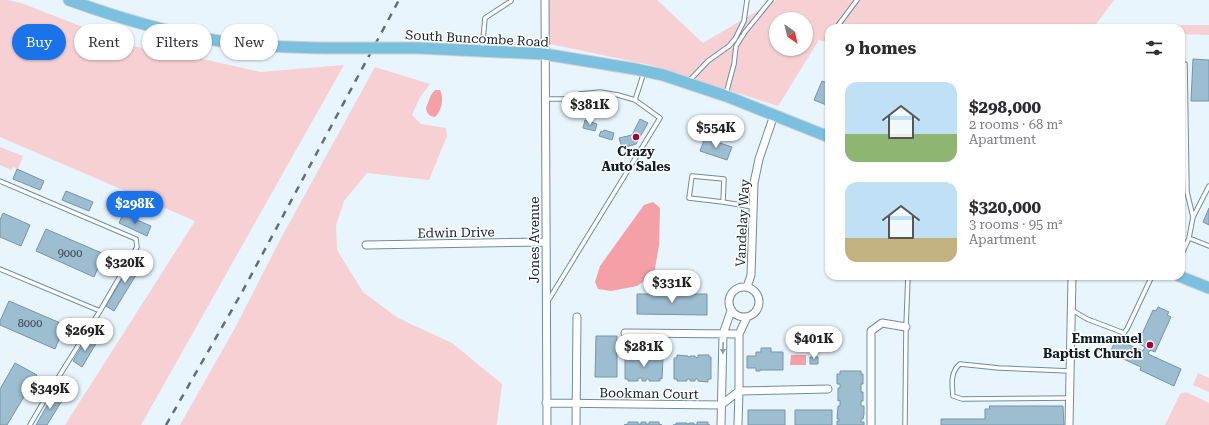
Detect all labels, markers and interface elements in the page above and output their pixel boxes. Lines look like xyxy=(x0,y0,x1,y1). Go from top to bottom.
north arrow xyxy=(769,12,813,56)
map controls xyxy=(769,12,813,56)
chip: Buy xyxy=(12,24,66,60)
chip: Rent xyxy=(74,24,134,60)
chip: Filters xyxy=(142,24,212,60)
chip: New xyxy=(220,24,278,60)
street label: South Buncombe Road xyxy=(405,27,550,50)
icon: filters xyxy=(1143,37,1165,59)
text: 9 homes xyxy=(845,38,916,58)
pin: $381K xyxy=(562,92,618,126)
text: $381K xyxy=(570,97,610,112)
text: $298,000 xyxy=(969,97,1041,117)
icon: home xyxy=(877,98,925,146)
pin: $554K xyxy=(688,115,744,149)
text: 2 rooms · 68 m² xyxy=(969,117,1063,132)
text: $554K xyxy=(696,120,736,135)
marker: Crazy Auto Sales xyxy=(631,132,641,142)
text: Apartment xyxy=(969,132,1036,147)
place label: Crazy Auto Sales xyxy=(601,144,671,174)
street label: Vandelay Way xyxy=(733,178,752,267)
pin: $298K xyxy=(107,191,163,225)
text: $298K xyxy=(115,196,155,211)
street label: Jones Avenue xyxy=(527,197,542,283)
text: $320,000 xyxy=(969,197,1041,217)
icon: home xyxy=(877,198,925,246)
text: 3 rooms · 95 m² xyxy=(969,217,1063,232)
street label: Edwin Drive xyxy=(417,224,495,241)
text: Apartment xyxy=(969,232,1036,247)
house number: 9000 xyxy=(58,247,82,260)
pin: $320K xyxy=(97,250,153,284)
text: $320K xyxy=(105,255,145,270)
pin: $331K xyxy=(644,270,700,304)
text: $331K xyxy=(652,275,692,290)
house number: 8000 xyxy=(18,317,42,330)
pin: $269K xyxy=(57,318,113,352)
text: $269K xyxy=(65,323,105,338)
pin: $401K xyxy=(786,326,842,360)
text: $401K xyxy=(794,331,834,346)
place label: Emmanuel Baptist Church xyxy=(1043,331,1143,361)
pin: $281K xyxy=(616,334,672,368)
text: $281K xyxy=(624,339,664,354)
marker: Emmanuel Baptist Church xyxy=(1145,340,1155,350)
one-way arrow xyxy=(720,342,726,355)
pin: $349K xyxy=(22,376,78,410)
text: $349K xyxy=(30,381,70,396)
street label: Bookman Court xyxy=(599,385,699,402)

